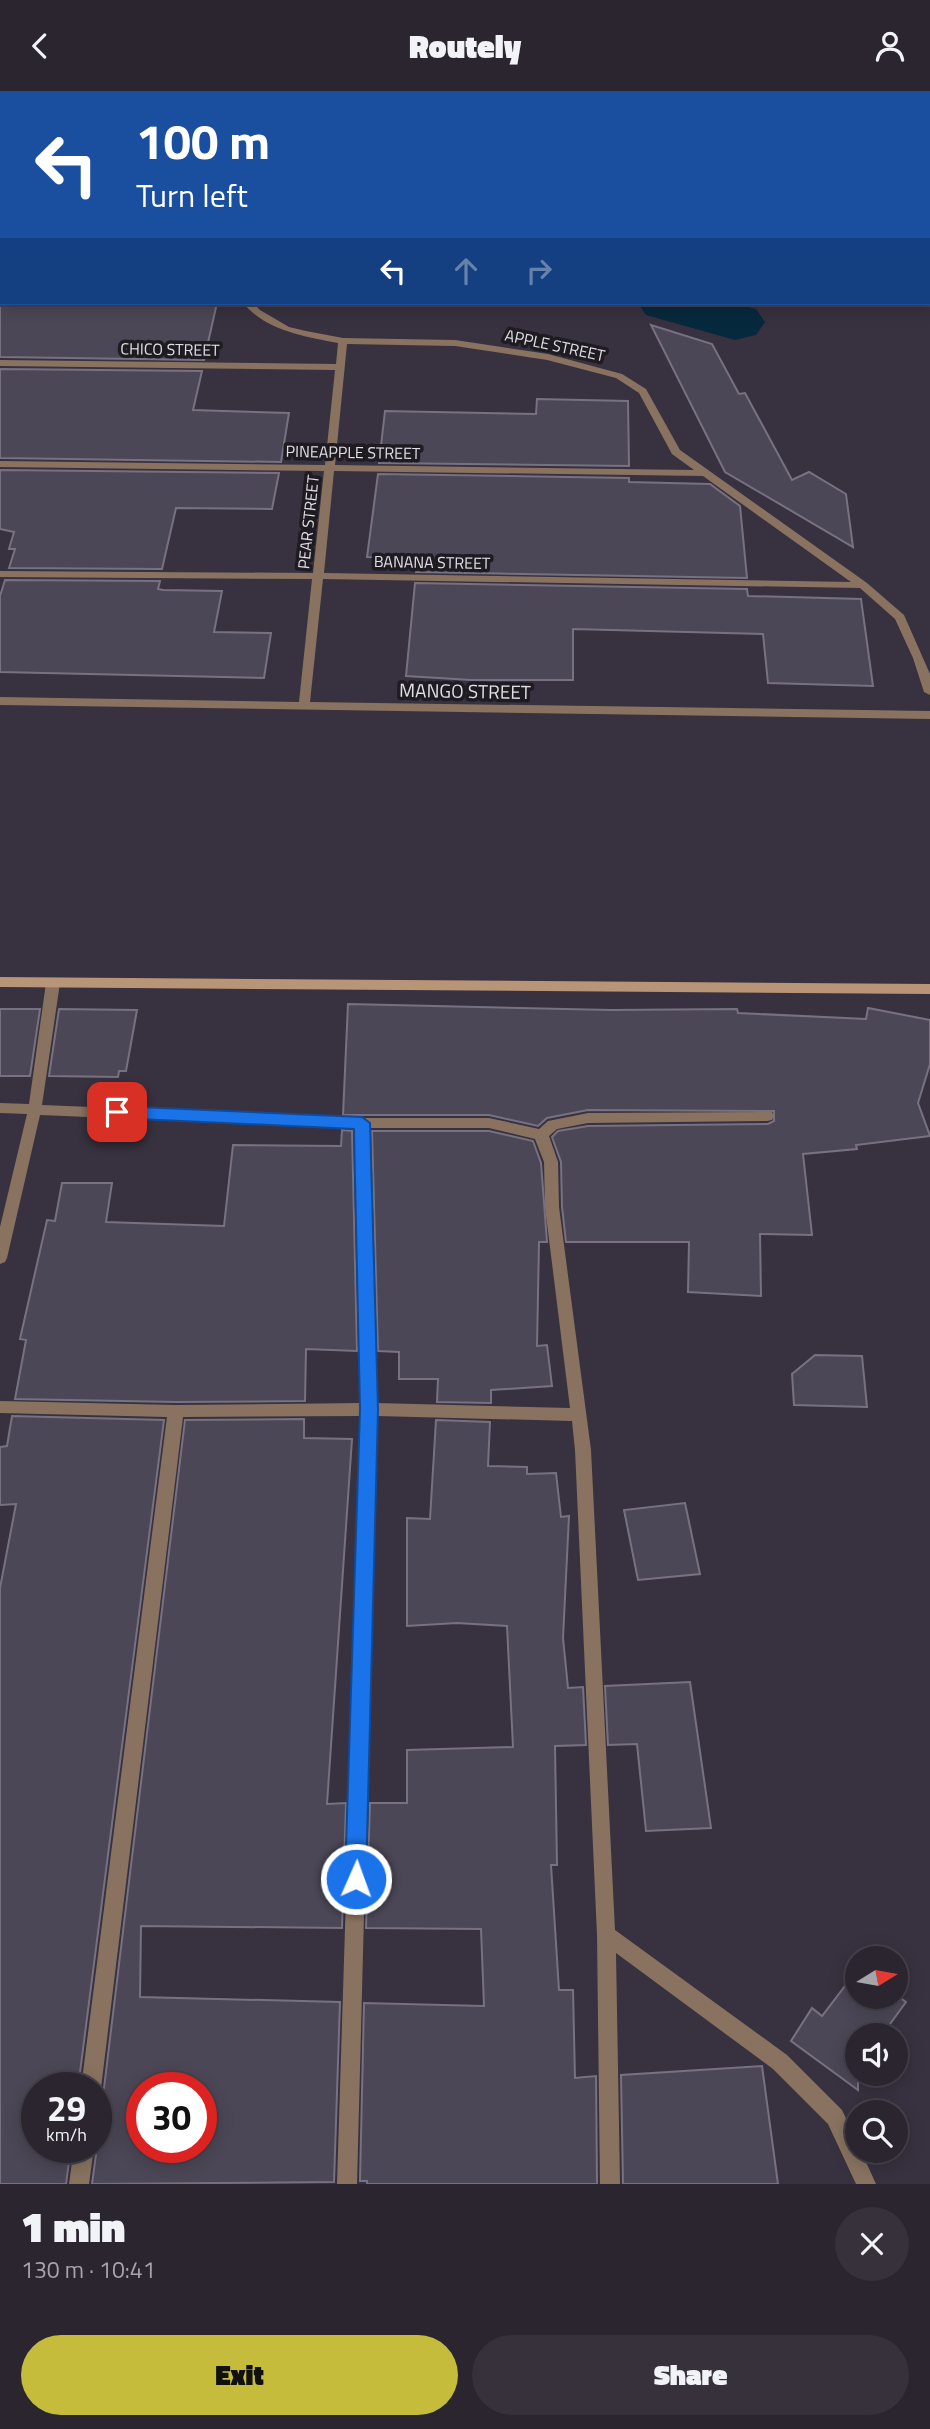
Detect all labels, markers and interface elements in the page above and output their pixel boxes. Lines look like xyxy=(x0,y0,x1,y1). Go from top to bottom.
text: Routely xyxy=(409,22,521,70)
icon: back xyxy=(21,27,59,65)
icon: person xyxy=(871,27,909,65)
text: 100 m xyxy=(136,103,270,178)
icon: left xyxy=(21,119,112,210)
text: Turn left xyxy=(136,171,248,219)
icon: left xyxy=(374,252,412,290)
icon: ahead xyxy=(447,252,485,290)
icon: right xyxy=(520,252,558,290)
street label: APPLE STREET xyxy=(503,323,608,367)
street label: CHICO STREET xyxy=(120,336,220,362)
street label: PINEAPPLE STREET xyxy=(285,439,421,465)
street label: PEAR STREET xyxy=(291,473,325,570)
street label: BANANA STREET xyxy=(374,549,491,575)
street label: MANGO STREET xyxy=(399,675,531,706)
pin xyxy=(87,1082,147,1142)
icon: arrive xyxy=(98,1093,136,1131)
position arrow xyxy=(319,1842,393,1916)
north arrow xyxy=(845,1946,908,2009)
map controls xyxy=(845,1946,908,2163)
button: sound xyxy=(845,2023,908,2086)
speed limit sign: 30 xyxy=(126,2072,217,2163)
text: 29 xyxy=(47,2081,86,2135)
button: search xyxy=(845,2100,908,2163)
text: km/h xyxy=(46,2121,87,2148)
text: 1 min xyxy=(21,2194,125,2258)
button: close xyxy=(835,2207,909,2281)
text: 130 m · 10:41 xyxy=(21,2252,156,2287)
button: Exit xyxy=(21,2335,458,2415)
button: Share xyxy=(472,2335,909,2415)

